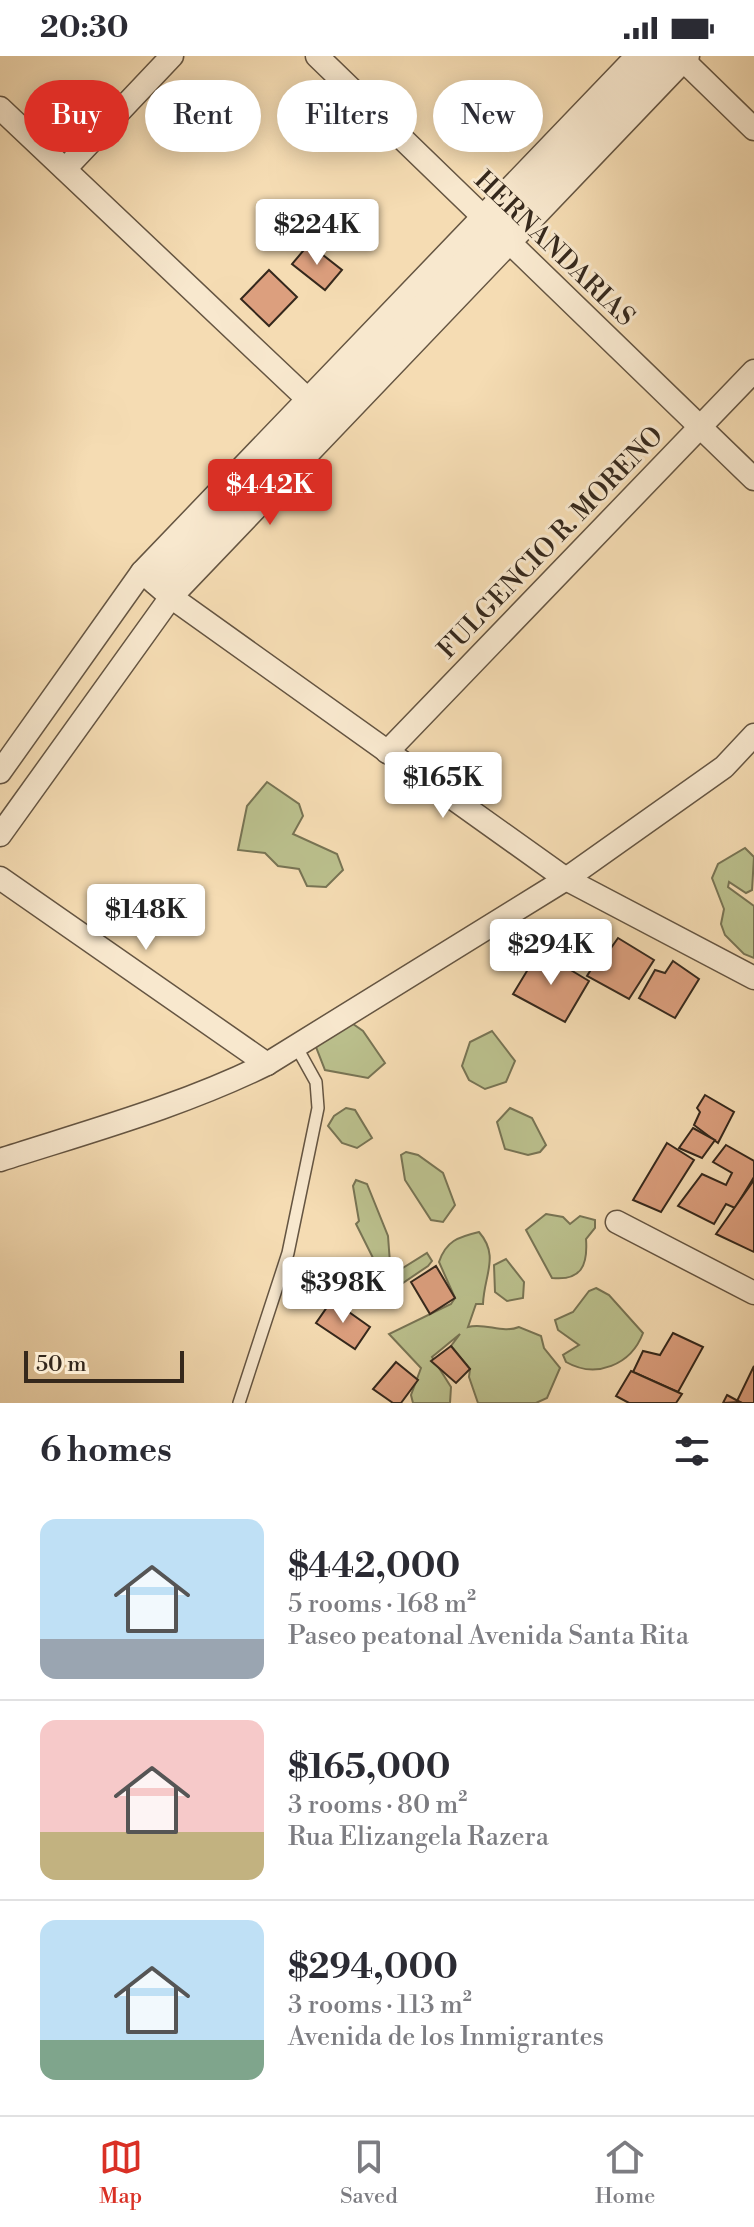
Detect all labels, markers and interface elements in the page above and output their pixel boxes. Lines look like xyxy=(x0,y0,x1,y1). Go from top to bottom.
text: 20:30 xyxy=(40,9,129,47)
chip: Buy xyxy=(24,80,129,152)
chip: Rent xyxy=(145,80,261,152)
chip: Filters xyxy=(277,80,417,152)
chip: New xyxy=(433,80,543,152)
street label: HERNANDARIAS xyxy=(467,164,641,333)
pin: $224K xyxy=(261,199,373,267)
text: $224K xyxy=(274,209,360,241)
street label: FULGENCIO R. MORENO xyxy=(431,420,670,666)
pin: $442K xyxy=(214,459,326,527)
text: $442K xyxy=(226,469,314,501)
pin: $165K xyxy=(387,752,499,820)
text: $165K xyxy=(403,762,483,794)
pin: $148K xyxy=(90,884,202,952)
text: $148K xyxy=(105,894,187,926)
pin: $294K xyxy=(495,919,607,987)
text: $294K xyxy=(508,929,594,961)
pin: $398K xyxy=(287,1257,399,1325)
text: $398K xyxy=(300,1267,386,1299)
scale bar xyxy=(24,1347,184,1383)
text: 50 m xyxy=(36,1351,87,1378)
icon: filters xyxy=(670,1429,714,1473)
text: 6 homes xyxy=(40,1430,172,1472)
text: $442,000 xyxy=(288,1546,460,1588)
icon: home xyxy=(104,1551,200,1647)
text: 5 rooms · 168 m² xyxy=(288,1588,476,1620)
text: Paseo peatonal Avenida Santa Rita xyxy=(288,1620,689,1652)
text: $165,000 xyxy=(288,1747,450,1789)
icon: home xyxy=(104,1752,200,1848)
text: 3 rooms · 80 m² xyxy=(288,1789,467,1821)
text: Rua Elizangela Razera xyxy=(288,1821,549,1853)
text: $294,000 xyxy=(288,1947,458,1989)
icon: home xyxy=(104,1952,200,2048)
text: 3 rooms · 113 m² xyxy=(288,1989,472,2021)
text: Avenida de los Inmigrantes xyxy=(288,2021,604,2053)
tab: Map xyxy=(99,2135,143,2210)
tab: Saved xyxy=(340,2135,398,2210)
tab: Home xyxy=(595,2135,655,2210)

